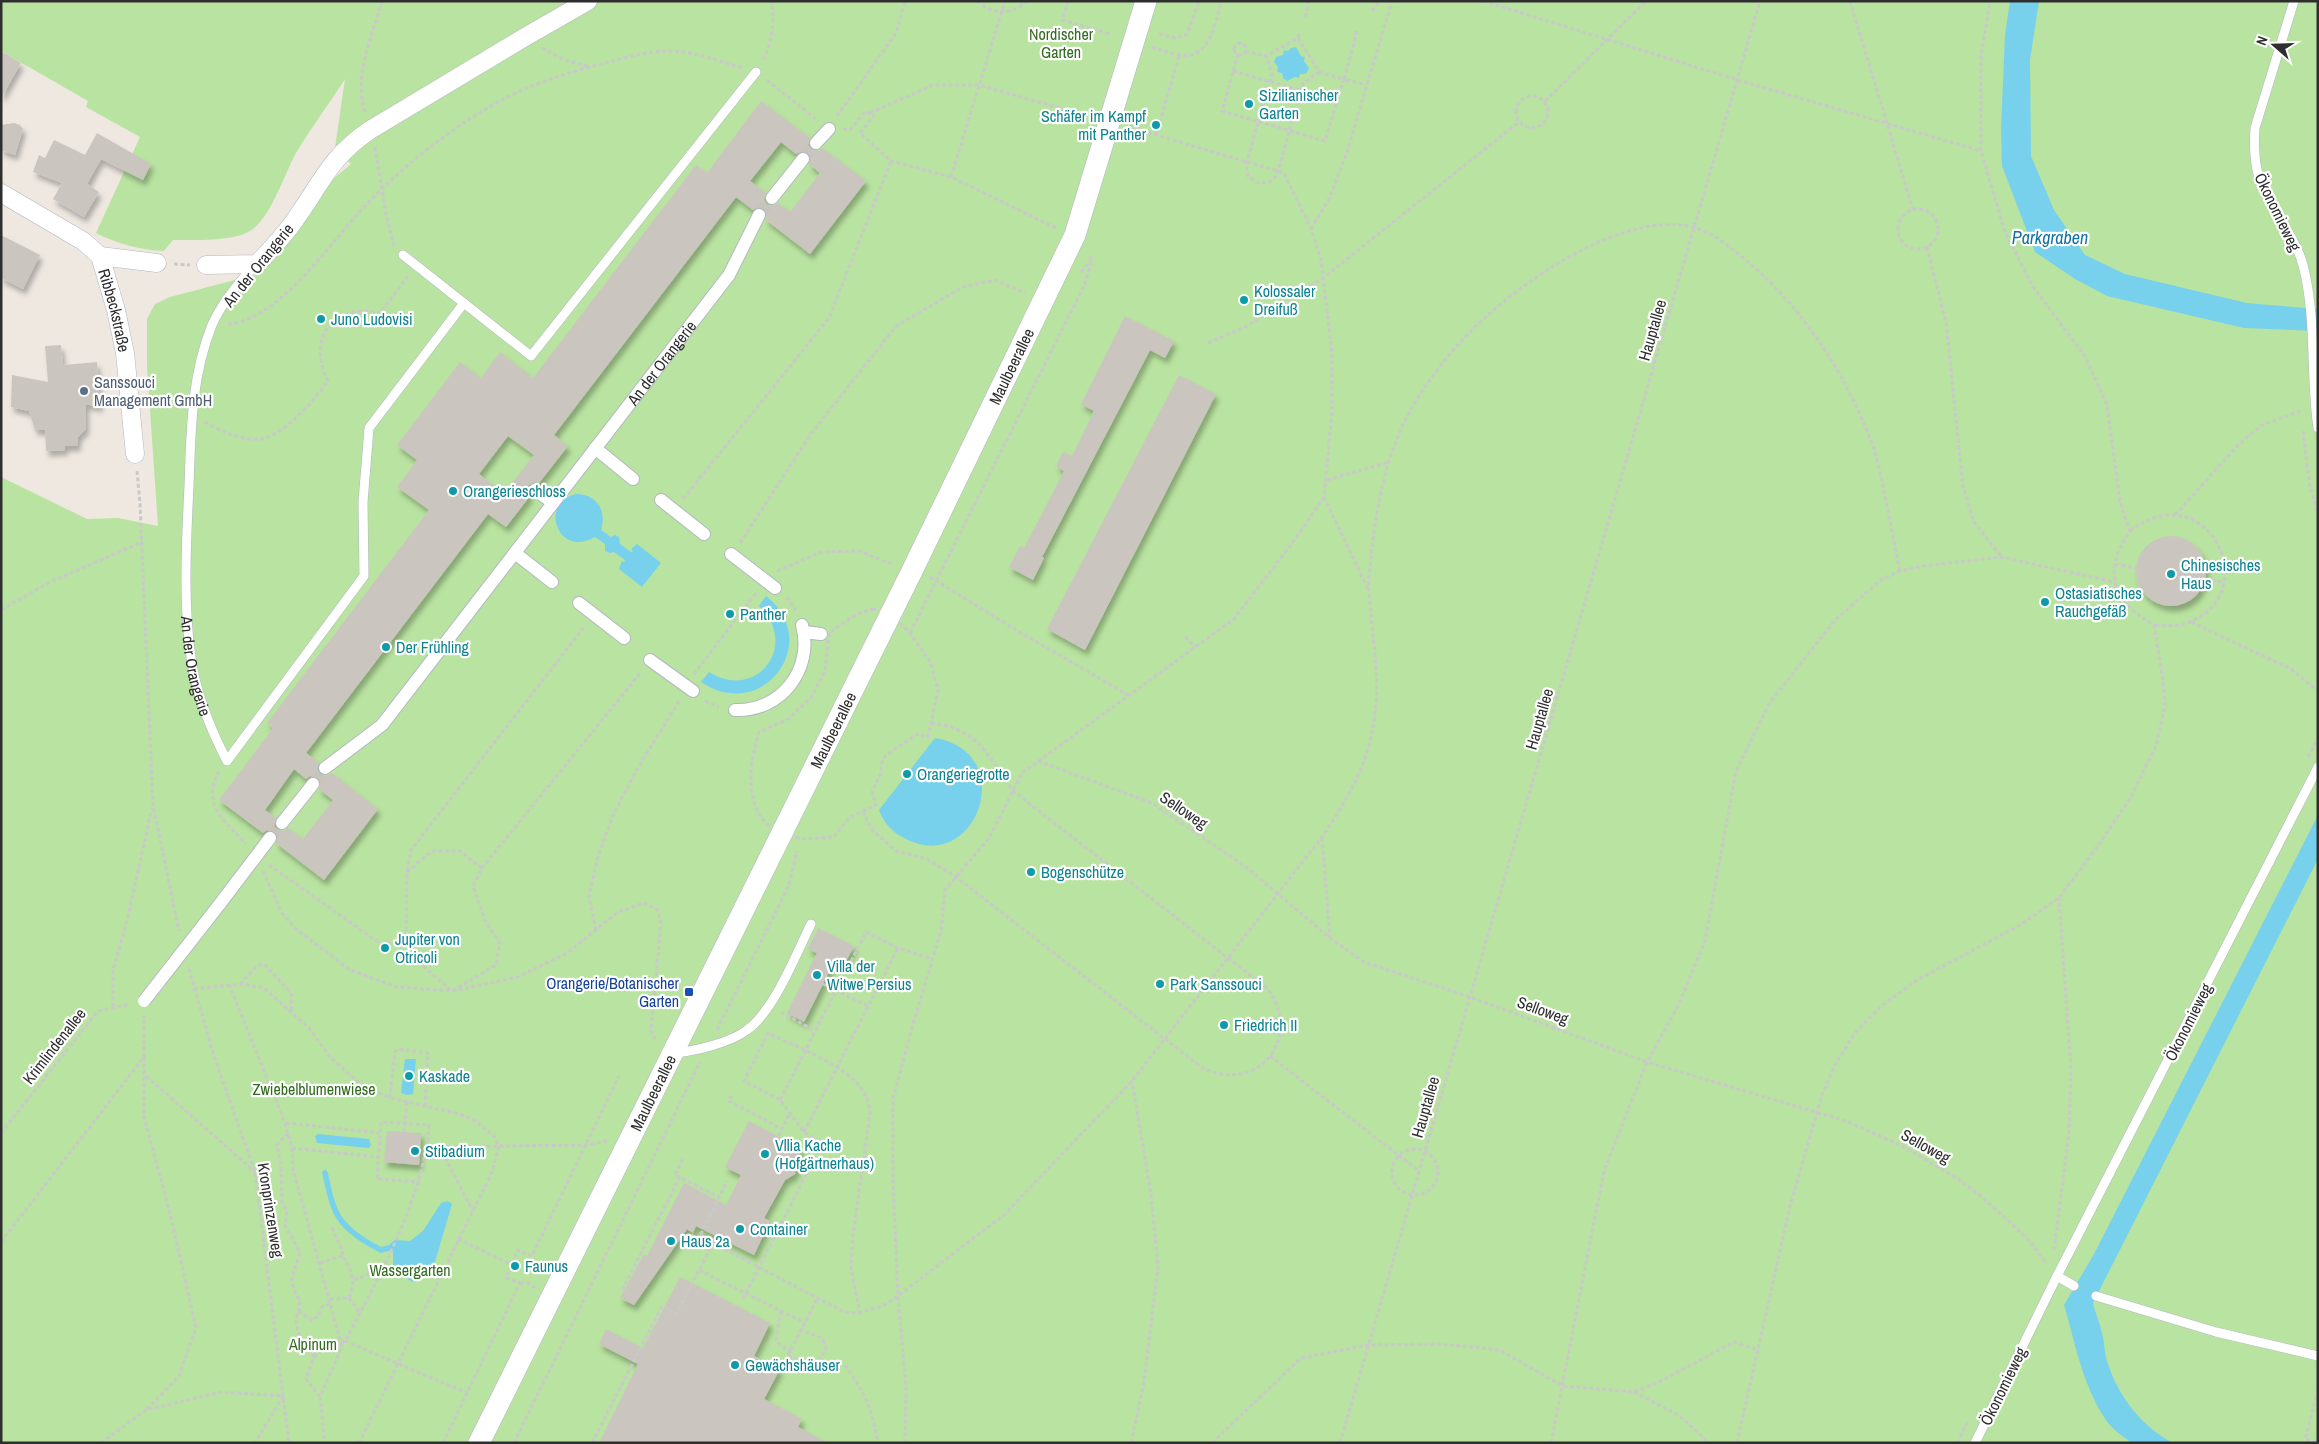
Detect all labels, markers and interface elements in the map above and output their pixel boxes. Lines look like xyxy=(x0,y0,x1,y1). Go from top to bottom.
north arrow xyxy=(2249,20,2299,70)
park label: Nordischer Garten xyxy=(1029,23,1094,63)
text: N xyxy=(2252,34,2272,48)
place label: Sizilianischer Garten xyxy=(1259,84,1339,124)
marker: Sizilianischer Garten xyxy=(1243,98,1255,110)
place label: Schäfer im Kampf mit Panther xyxy=(1041,105,1147,145)
marker: Schäfer im Kampf mit Panther xyxy=(1150,119,1162,131)
street label: Ökonomieweg xyxy=(2250,169,2307,255)
street label: An der Orangerie xyxy=(217,219,298,312)
water label: Parkgraben xyxy=(2012,225,2088,250)
street label: Ribbeckstraße xyxy=(93,266,136,354)
place label: Kolossaler Dreifuß xyxy=(1254,280,1316,320)
marker: Kolossaler Dreifuß xyxy=(1238,294,1250,306)
street label: Hauptallee xyxy=(1633,297,1671,363)
place label: Juno Ludovisi xyxy=(331,308,413,330)
marker: Juno Ludovisi xyxy=(315,313,327,325)
street label: An der Orangerie xyxy=(621,316,701,410)
street label: Maulbeerallee xyxy=(983,324,1039,408)
place label: Sanssouci Management GmbH xyxy=(94,371,212,411)
marker: Sanssouci Management GmbH xyxy=(78,385,90,397)
place label: Orangerieschloss xyxy=(463,480,566,502)
marker: Orangerieschloss xyxy=(447,485,459,497)
place label: Chinesisches Haus xyxy=(2181,554,2261,594)
marker: Chinesisches Haus xyxy=(2165,568,2177,580)
place label: Ostasiatisches Rauchgefäß xyxy=(2055,582,2142,622)
marker: Ostasiatisches Rauchgefäß xyxy=(2039,596,2051,608)
place label: Panther xyxy=(740,603,787,625)
marker: Panther xyxy=(724,608,736,620)
street label: An der Orangerie xyxy=(176,614,217,719)
place label: Der Frühling xyxy=(396,636,470,658)
marker: Der Frühling xyxy=(380,641,392,653)
street label: Hauptallee xyxy=(1520,686,1558,752)
street label: Maulbeerallee xyxy=(805,688,861,772)
place label: Orangeriegrotte xyxy=(917,763,1010,785)
marker: Orangeriegrotte xyxy=(901,768,913,780)
street label: Selloweg xyxy=(1156,786,1213,834)
place label: Bogenschütze xyxy=(1041,861,1124,883)
marker: Bogenschütze xyxy=(1025,866,1037,878)
place label: Jupiter von Otricoli xyxy=(395,928,460,968)
marker: Jupiter von Otricoli xyxy=(379,942,391,954)
place label: Villa der Witwe Persius xyxy=(827,955,912,995)
marker: Villa der Witwe Persius xyxy=(811,969,823,981)
place label: Orangerie/Botanischer Garten xyxy=(546,972,680,1012)
place label: Park Sanssouci xyxy=(1170,973,1262,995)
marker: Park Sanssouci xyxy=(1154,978,1166,990)
street label: Ökonomieweg xyxy=(2159,979,2217,1065)
marker: Orangerie/Botanischer Garten xyxy=(683,986,695,998)
street label: Selloweg xyxy=(1514,991,1572,1030)
street label: Krimlindenallee xyxy=(17,1003,91,1089)
place label: Friedrich II xyxy=(1234,1014,1297,1036)
marker: Friedrich II xyxy=(1218,1019,1230,1031)
street label: Maulbeerallee xyxy=(625,1051,681,1135)
place label: Kaskade xyxy=(419,1065,470,1087)
marker: Kaskade xyxy=(403,1070,415,1082)
street label: Hauptallee xyxy=(1406,1074,1444,1140)
park label: Zwiebelblumenwiese xyxy=(252,1078,376,1100)
street label: Selloweg xyxy=(1897,1123,1955,1169)
place label: Vllia Kache (Hofgärtnerhaus) xyxy=(775,1134,874,1174)
place label: Stibadium xyxy=(425,1140,485,1162)
marker: Stibadium xyxy=(409,1145,421,1157)
marker: Vllia Kache (Hofgärtnerhaus) xyxy=(759,1148,771,1160)
street label: Kronprinzenweg xyxy=(253,1161,289,1260)
place label: Container xyxy=(750,1218,808,1240)
marker: Container xyxy=(734,1223,746,1235)
place label: Haus 2a xyxy=(681,1230,731,1252)
marker: Haus 2a xyxy=(665,1235,677,1247)
place label: Faunus xyxy=(525,1255,568,1277)
park label: Wassergarten xyxy=(369,1259,451,1281)
marker: Faunus xyxy=(509,1260,521,1272)
park label: Alpinum xyxy=(288,1333,337,1355)
street label: Ökonomieweg xyxy=(1975,1343,2032,1429)
place label: Gewächshäuser xyxy=(745,1354,840,1376)
marker: Gewächshäuser xyxy=(729,1359,741,1371)

